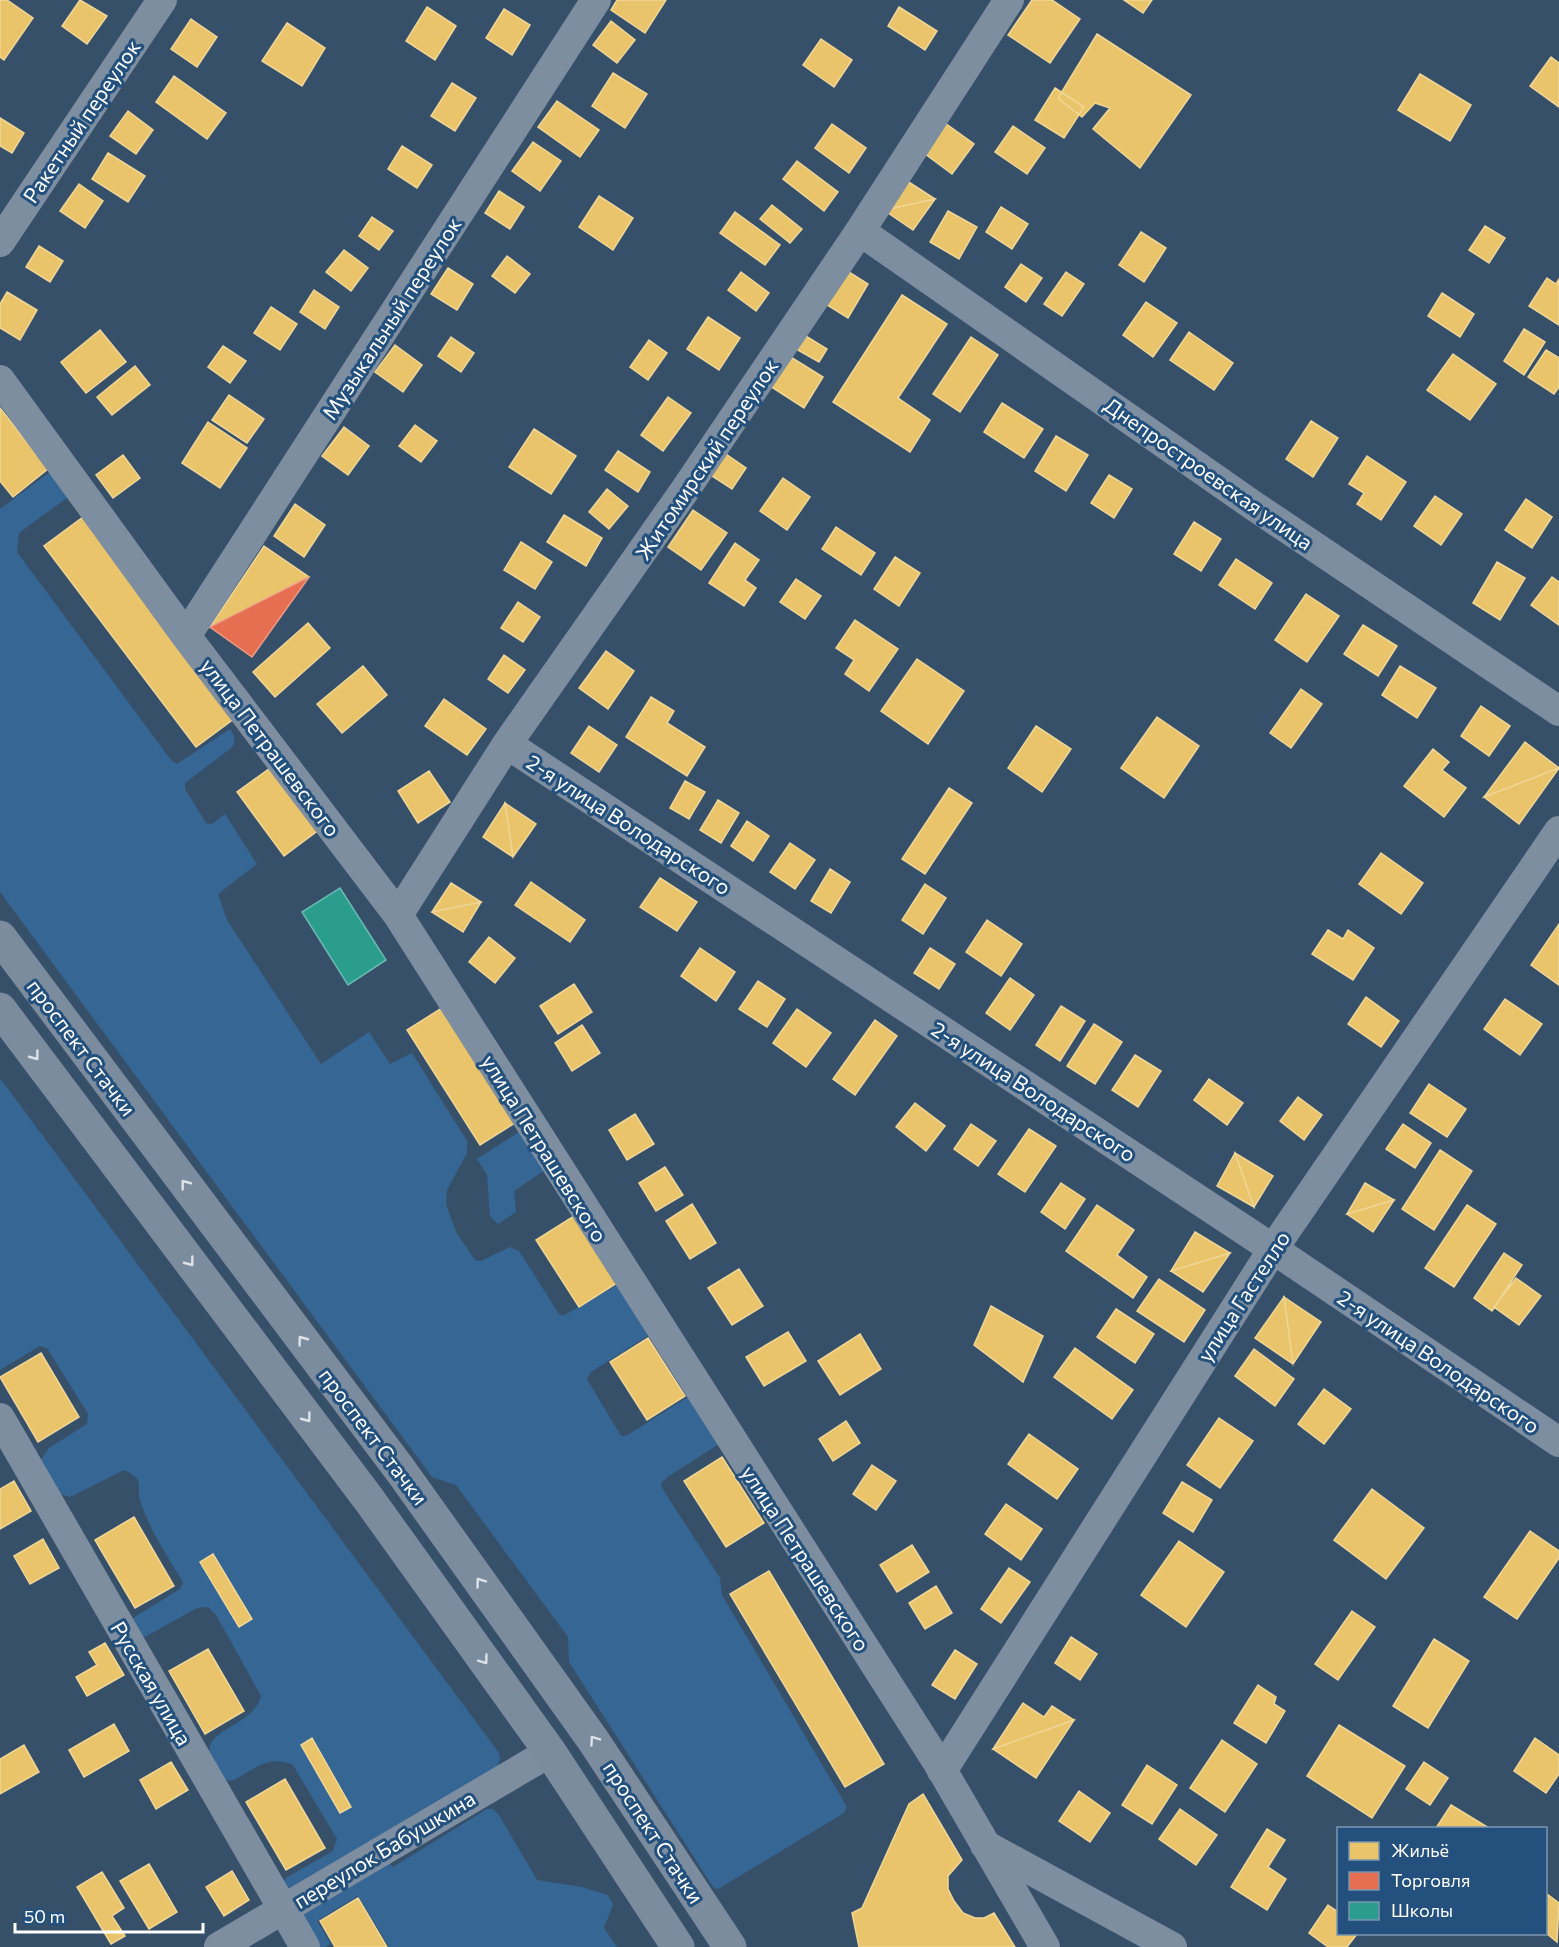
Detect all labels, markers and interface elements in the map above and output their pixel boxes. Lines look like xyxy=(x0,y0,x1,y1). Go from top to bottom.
street label: Ракетный переулок xyxy=(17,35,145,207)
street label: Музыкальный переулок xyxy=(316,212,466,424)
street label: Житомирский переулок xyxy=(629,354,783,564)
street label: Днепростроевская улица xyxy=(1100,391,1318,555)
street label: улица Петрашевского xyxy=(196,653,346,841)
street label: 2-я улица Володарского xyxy=(522,749,736,899)
street label: проспект Стачки xyxy=(22,974,142,1120)
street label: 2-я улица Володарского xyxy=(927,1016,1141,1166)
one-way arrow xyxy=(28,1049,39,1060)
street label: улица Петрашевского xyxy=(477,1050,613,1246)
one-way arrow xyxy=(181,1180,192,1191)
street label: улица Гастелло xyxy=(1192,1226,1294,1366)
one-way arrow xyxy=(183,1256,194,1267)
street label: 2-я улица Володарского xyxy=(1333,1284,1545,1438)
one-way arrow xyxy=(299,1336,310,1347)
street label: проспект Стачки xyxy=(314,1363,434,1509)
one-way arrow xyxy=(300,1411,311,1422)
street label: улица Петрашевского xyxy=(737,1461,875,1655)
one-way arrow xyxy=(476,1577,487,1588)
street label: Русская улица xyxy=(106,1617,198,1749)
one-way arrow xyxy=(477,1654,488,1665)
one-way arrow xyxy=(590,1736,601,1747)
street label: проспект Стачки xyxy=(599,1756,709,1908)
street label: переулок Бабушкина xyxy=(289,1785,479,1913)
legend xyxy=(1337,1827,1547,1935)
text: Жильё xyxy=(1391,1839,1449,1861)
text: Торговля xyxy=(1391,1869,1470,1891)
scale bar xyxy=(15,1896,202,1934)
text: Школы xyxy=(1391,1899,1453,1921)
text: 50 m xyxy=(24,1905,65,1927)

